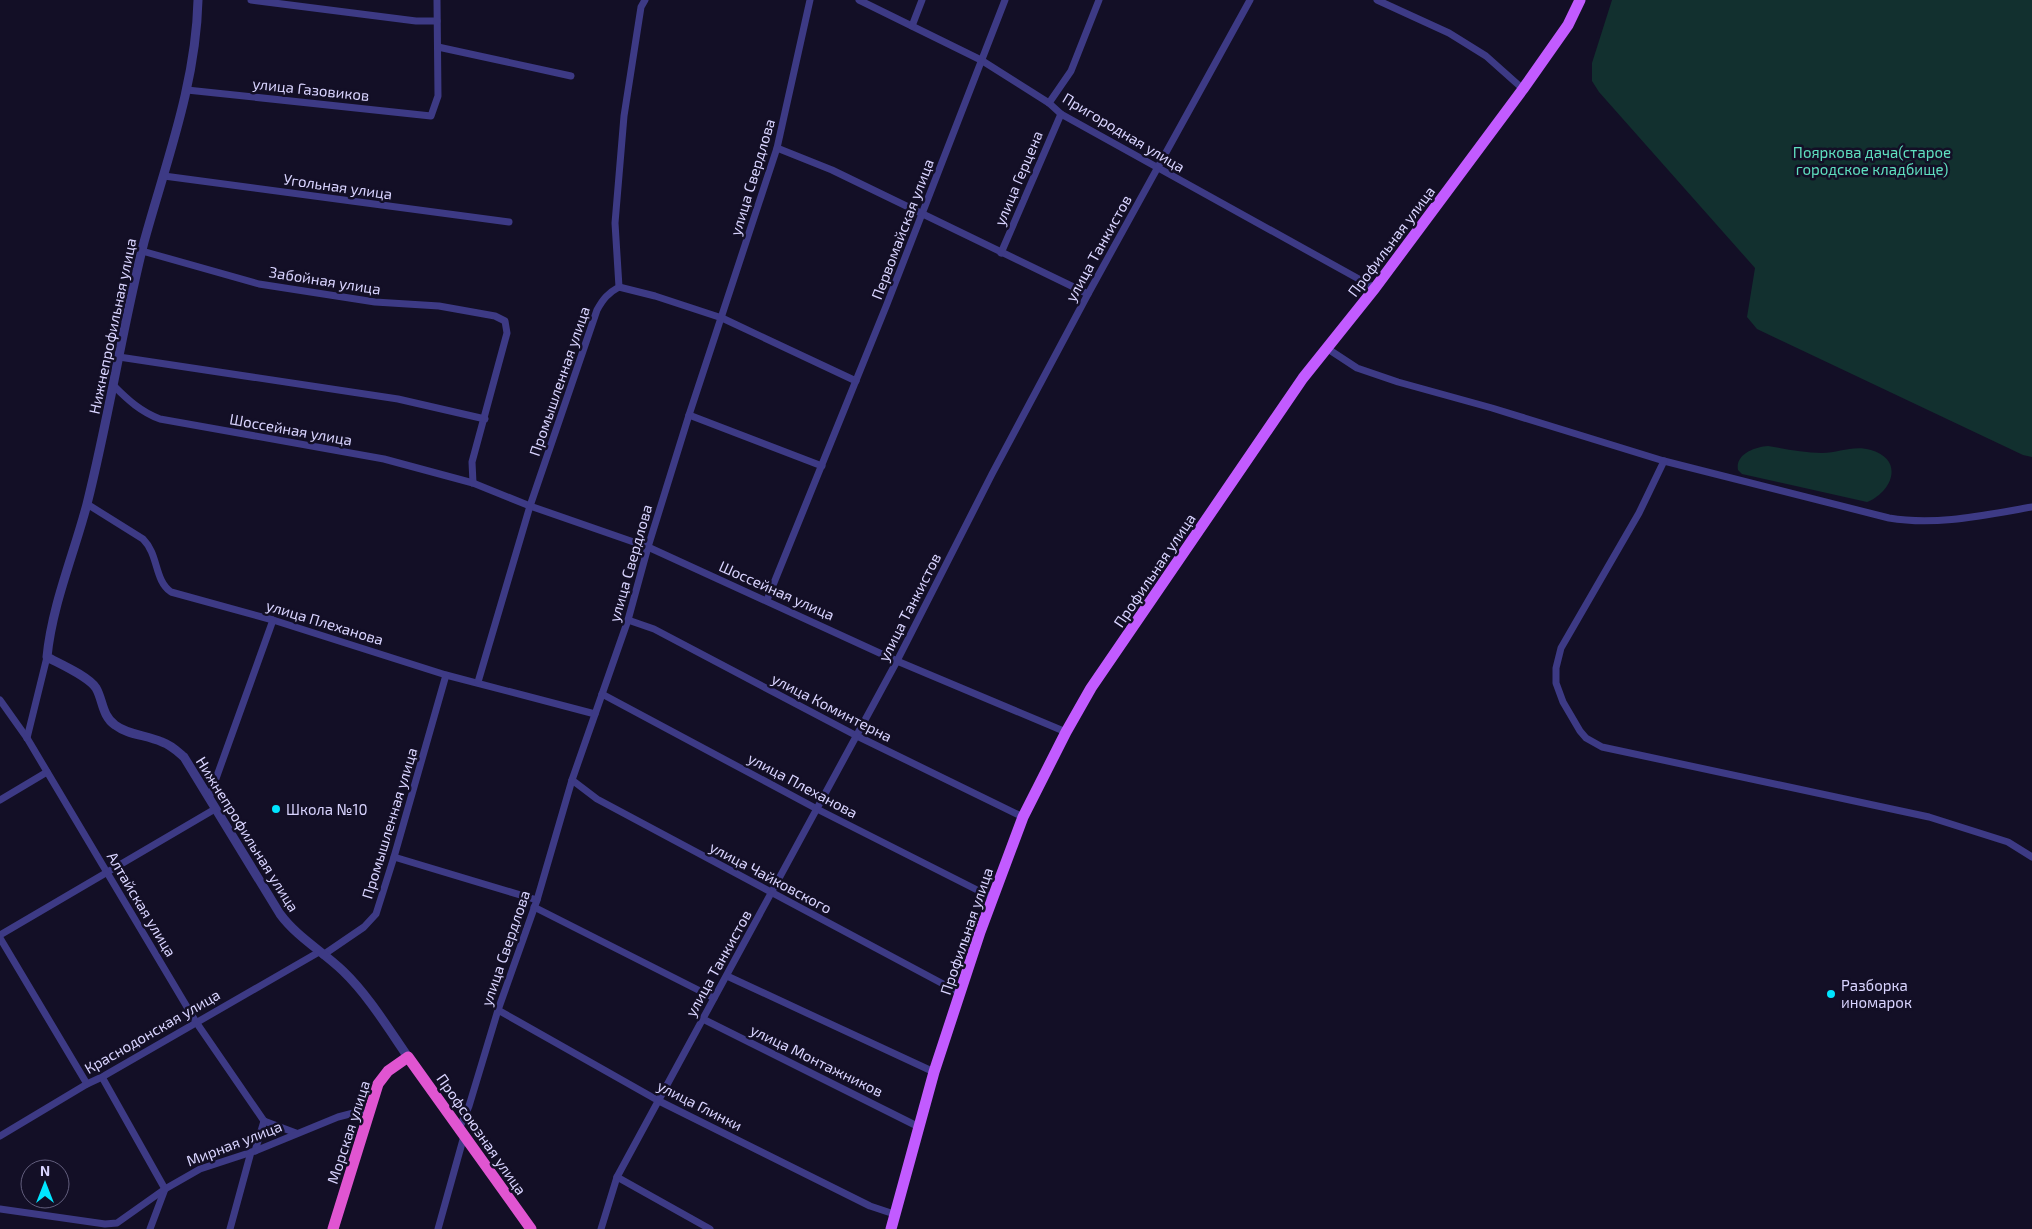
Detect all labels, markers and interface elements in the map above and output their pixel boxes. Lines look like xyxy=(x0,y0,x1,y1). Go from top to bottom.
street label: улица Газовиков xyxy=(252,74,370,105)
street label: Пригородная улица xyxy=(1059,88,1188,176)
street label: улица Свердлова xyxy=(726,116,779,238)
street label: улица Герцена xyxy=(990,128,1047,229)
park label: Пояркова дача(старое городское кладбище) xyxy=(1793,143,1951,178)
street label: Первомайская улица xyxy=(867,156,938,302)
street label: Угольная улица xyxy=(282,169,394,204)
street label: Профильная улица xyxy=(1344,182,1439,300)
street label: улица Танкистов xyxy=(1061,191,1136,305)
street label: Нижнепрофильная улица xyxy=(85,236,140,416)
street label: Забойная улица xyxy=(268,262,382,299)
street label: Промышленная улица xyxy=(525,304,594,459)
street label: Шоссейная улица xyxy=(228,409,354,450)
street label: улица Свердлова xyxy=(605,502,656,624)
street label: Профильная улица xyxy=(1109,510,1200,631)
street label: улица Танкистов xyxy=(874,550,945,665)
street label: Шоссейная улица xyxy=(716,556,837,624)
street label: улица Плеханова xyxy=(264,596,386,649)
street label: улица Коминтерна xyxy=(768,669,895,746)
street label: Промышленная улица xyxy=(357,745,422,901)
street label: улица Плеханова xyxy=(745,748,861,822)
street label: Нижнепрофильная улица xyxy=(192,753,303,915)
place label: Школа №10 xyxy=(286,800,367,818)
marker: Школа №10 xyxy=(270,803,282,815)
street label: улица Чайковского xyxy=(706,837,835,918)
street label: Алтайская улица xyxy=(103,848,180,960)
street label: Профильная улица xyxy=(936,865,997,997)
street label: улица Свердлова xyxy=(477,888,534,1009)
street label: улица Танкистов xyxy=(681,906,756,1020)
place label: Разборка иномарок xyxy=(1841,976,1912,1011)
street label: Краснодонская улица xyxy=(81,985,224,1078)
marker: Разборка иномарок xyxy=(1825,988,1837,1000)
street label: улица Монтажников xyxy=(747,1020,886,1101)
street label: Профсоюзная улица xyxy=(433,1070,531,1199)
street label: улица Глинки xyxy=(654,1076,745,1135)
street label: Морская улица xyxy=(323,1078,374,1186)
street label: Мирная улица xyxy=(184,1116,285,1170)
north arrow xyxy=(20,1159,70,1209)
text: N xyxy=(40,1162,50,1179)

